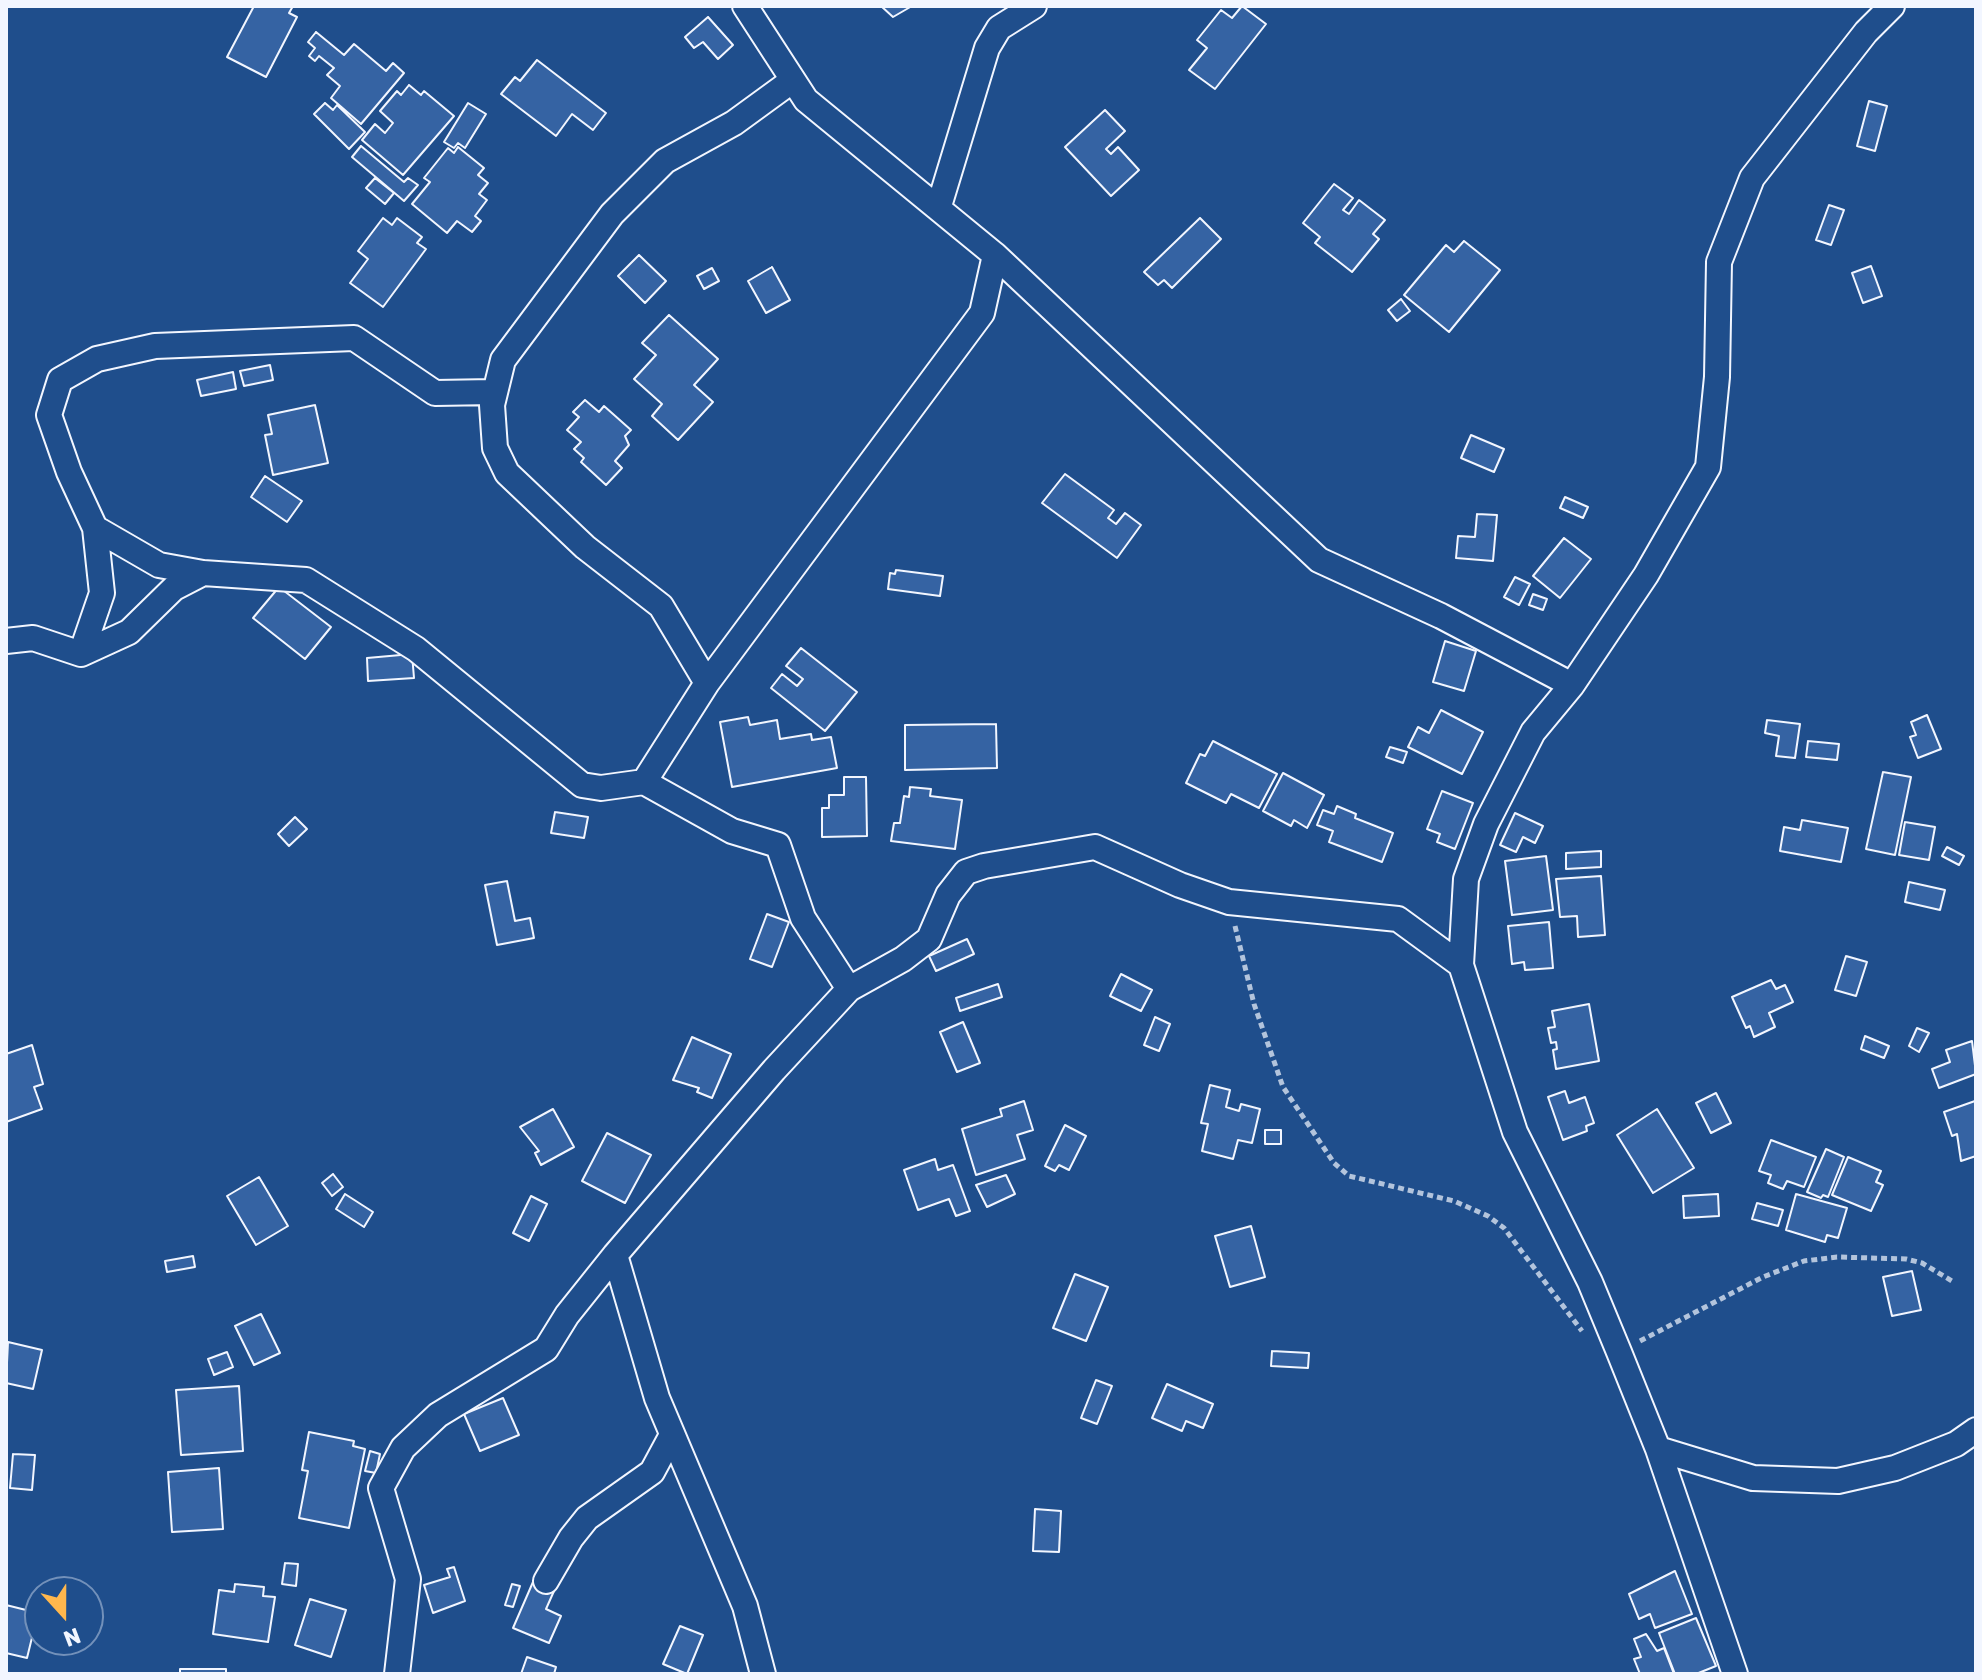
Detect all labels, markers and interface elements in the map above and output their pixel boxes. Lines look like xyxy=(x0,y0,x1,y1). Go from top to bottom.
north arrow xyxy=(24,1576,104,1656)
text: N xyxy=(60,1622,84,1652)

